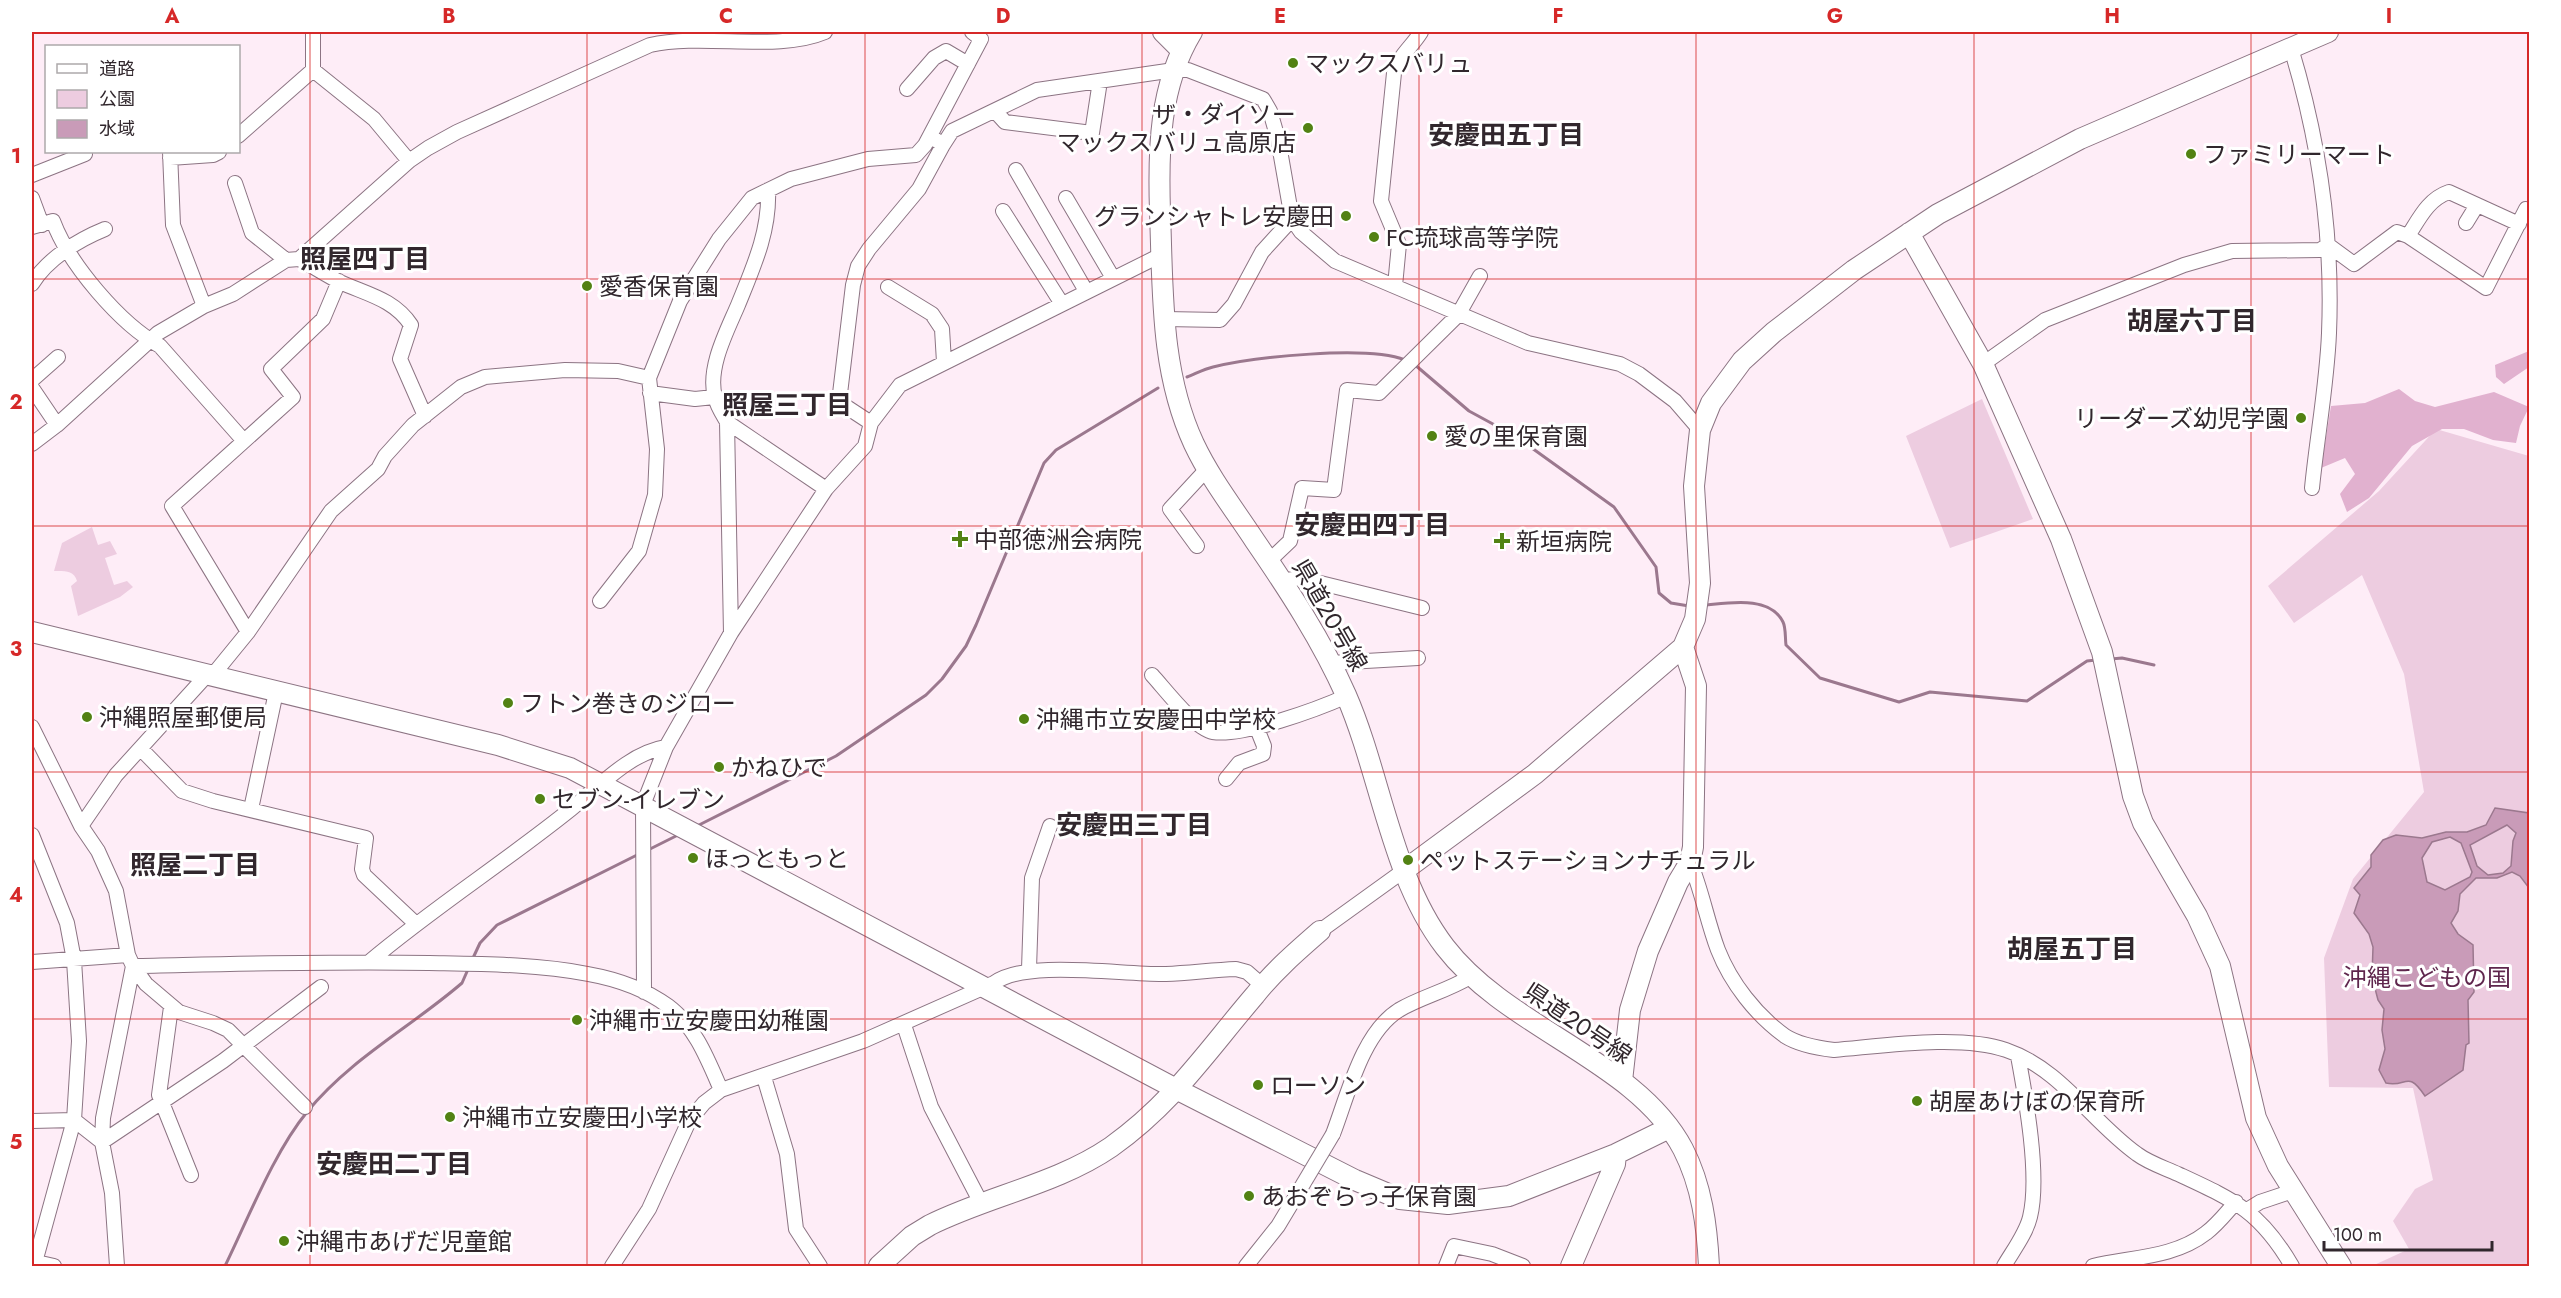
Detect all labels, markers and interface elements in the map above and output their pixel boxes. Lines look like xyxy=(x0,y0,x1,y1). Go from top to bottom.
text: A xyxy=(164,2,180,31)
text: B xyxy=(442,2,456,31)
text: C xyxy=(719,2,733,31)
text: D xyxy=(996,2,1010,31)
text: E xyxy=(1274,2,1286,31)
text: F xyxy=(1552,2,1564,31)
text: G xyxy=(1827,2,1843,31)
text: H xyxy=(2104,2,2120,31)
text: I xyxy=(2386,2,2392,31)
legend xyxy=(45,45,240,153)
place label: マックスバリュ xyxy=(1305,46,1472,81)
text: 道路 xyxy=(99,56,135,82)
marker: マックスバリュ xyxy=(1286,56,1300,70)
text: 公園 xyxy=(99,86,135,112)
place label: ザ・ダイソー マックスバリュ高原店 xyxy=(1057,97,1296,160)
text: 水域 xyxy=(99,116,135,142)
district label: 安慶田五丁目 xyxy=(1428,116,1584,154)
marker: ザ・ダイソー マックスバリュ高原店 xyxy=(1301,121,1315,135)
place label: ファミリーマート xyxy=(2203,137,2395,172)
text: 1 xyxy=(11,142,21,171)
marker: ファミリーマート xyxy=(2184,147,2198,161)
place label: グランシャトレ安慶田 xyxy=(1094,199,1334,234)
marker: グランシャトレ安慶田 xyxy=(1339,209,1353,223)
place label: FC琉球高等学院 xyxy=(1386,220,1558,255)
marker: FC琉球高等学院 xyxy=(1367,230,1381,244)
district label: 照屋四丁目 xyxy=(300,240,430,278)
place label: 愛香保育園 xyxy=(599,269,719,304)
marker: 愛香保育園 xyxy=(580,279,594,293)
district label: 胡屋六丁目 xyxy=(2127,302,2257,340)
district label: 照屋三丁目 xyxy=(722,386,852,424)
text: 2 xyxy=(9,388,23,417)
place label: リーダーズ幼児学園 xyxy=(2074,401,2289,436)
marker: リーダーズ幼児学園 xyxy=(2294,411,2308,425)
place label: 愛の里保育園 xyxy=(1444,419,1588,454)
marker: 愛の里保育園 xyxy=(1425,429,1439,443)
district label: 安慶田四丁目 xyxy=(1294,506,1450,544)
place label: 中部徳洲会病院 xyxy=(974,522,1142,557)
place label: 新垣病院 xyxy=(1516,524,1612,559)
marker: 中部徳洲会病院 xyxy=(951,530,969,548)
marker: 新垣病院 xyxy=(1493,532,1511,550)
street label: 県道20号線 xyxy=(1284,553,1376,677)
text: 3 xyxy=(10,635,22,664)
place label: フトン巻きのジロー xyxy=(520,686,736,721)
marker: フトン巻きのジロー xyxy=(501,696,515,710)
place label: 沖縄照屋郵便局 xyxy=(99,700,267,735)
place label: 沖縄市立安慶田中学校 xyxy=(1036,702,1276,737)
marker: 沖縄照屋郵便局 xyxy=(80,710,94,724)
marker: 沖縄市立安慶田中学校 xyxy=(1017,712,1031,726)
place label: かねひで xyxy=(731,750,827,785)
marker: かねひで xyxy=(712,760,726,774)
place label: セブン-イレブン xyxy=(552,782,725,817)
marker: セブン-イレブン xyxy=(533,792,547,806)
district label: 安慶田三丁目 xyxy=(1056,806,1212,844)
place label: ほっともっと xyxy=(705,841,849,876)
place label: ペットステーションナチュラル xyxy=(1420,843,1756,878)
district label: 照屋二丁目 xyxy=(130,846,260,884)
marker: ほっともっと xyxy=(686,851,700,865)
marker: ペットステーションナチュラル xyxy=(1401,853,1415,867)
text: 4 xyxy=(9,881,23,910)
district label: 胡屋五丁目 xyxy=(2007,930,2137,968)
park label: 沖縄こどもの国 xyxy=(2343,960,2511,995)
street label: 県道20号線 xyxy=(1517,974,1639,1072)
place label: 沖縄市立安慶田幼稚園 xyxy=(589,1003,829,1038)
marker: 沖縄市立安慶田幼稚園 xyxy=(570,1013,584,1027)
place label: ローソン xyxy=(1270,1068,1366,1103)
marker: ローソン xyxy=(1251,1078,1265,1092)
place label: 胡屋あけぼの保育所 xyxy=(1929,1084,2145,1119)
marker: 胡屋あけぼの保育所 xyxy=(1910,1094,1924,1108)
place label: 沖縄市立安慶田小学校 xyxy=(462,1100,702,1135)
marker: 沖縄市立安慶田小学校 xyxy=(443,1110,457,1124)
text: 5 xyxy=(10,1128,23,1157)
district label: 安慶田二丁目 xyxy=(316,1145,472,1183)
place label: あおぞらっ子保育園 xyxy=(1261,1179,1477,1214)
marker: あおぞらっ子保育園 xyxy=(1242,1189,1256,1203)
scale bar xyxy=(2324,1214,2492,1252)
text: 100 m xyxy=(2333,1222,2382,1248)
place label: 沖縄市あげだ児童館 xyxy=(296,1224,512,1259)
marker: 沖縄市あげだ児童館 xyxy=(277,1234,291,1248)

